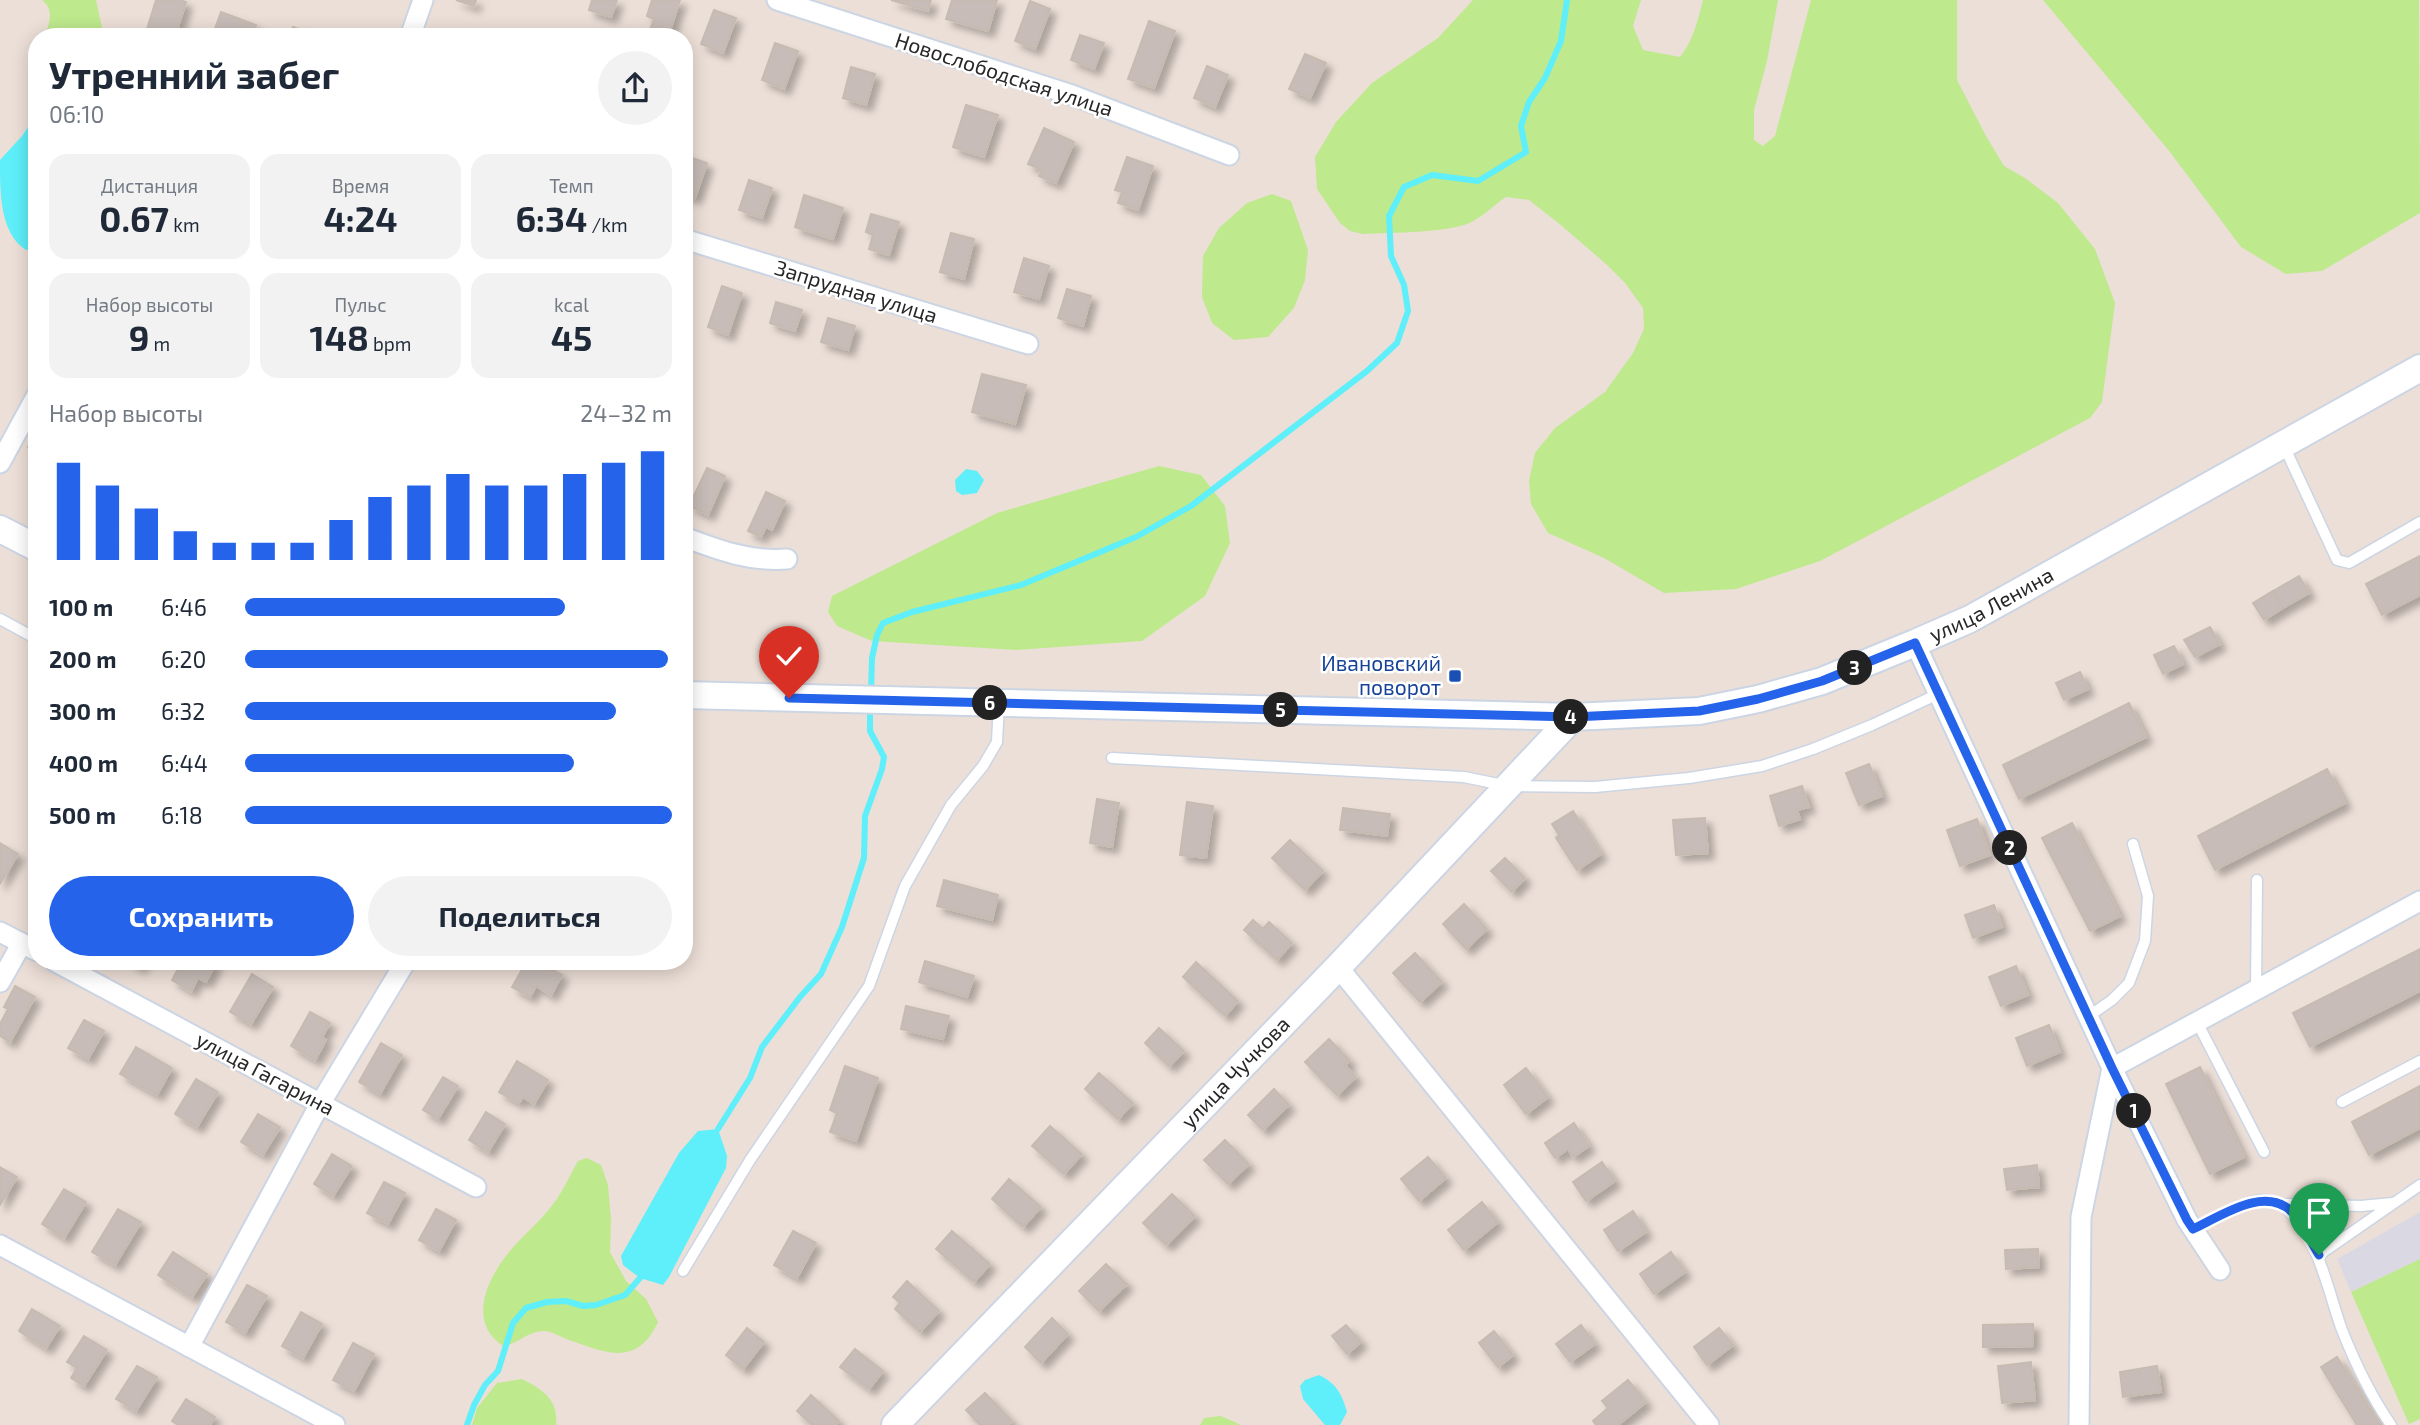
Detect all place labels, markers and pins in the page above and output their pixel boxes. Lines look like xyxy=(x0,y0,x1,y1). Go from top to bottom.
pin xyxy=(759,626,819,698)
place label: Ивановский поворот xyxy=(1321,650,1441,699)
pin: 3 xyxy=(1838,650,1872,686)
marker: Ивановский поворот xyxy=(1447,668,1463,684)
pin: 6 xyxy=(972,686,1007,720)
pin: 5 xyxy=(1264,692,1298,728)
pin: 4 xyxy=(1554,700,1588,734)
pin: 2 xyxy=(1993,830,2028,866)
pin: 1 xyxy=(2116,1094,2152,1128)
pin xyxy=(2289,1183,2349,1255)

